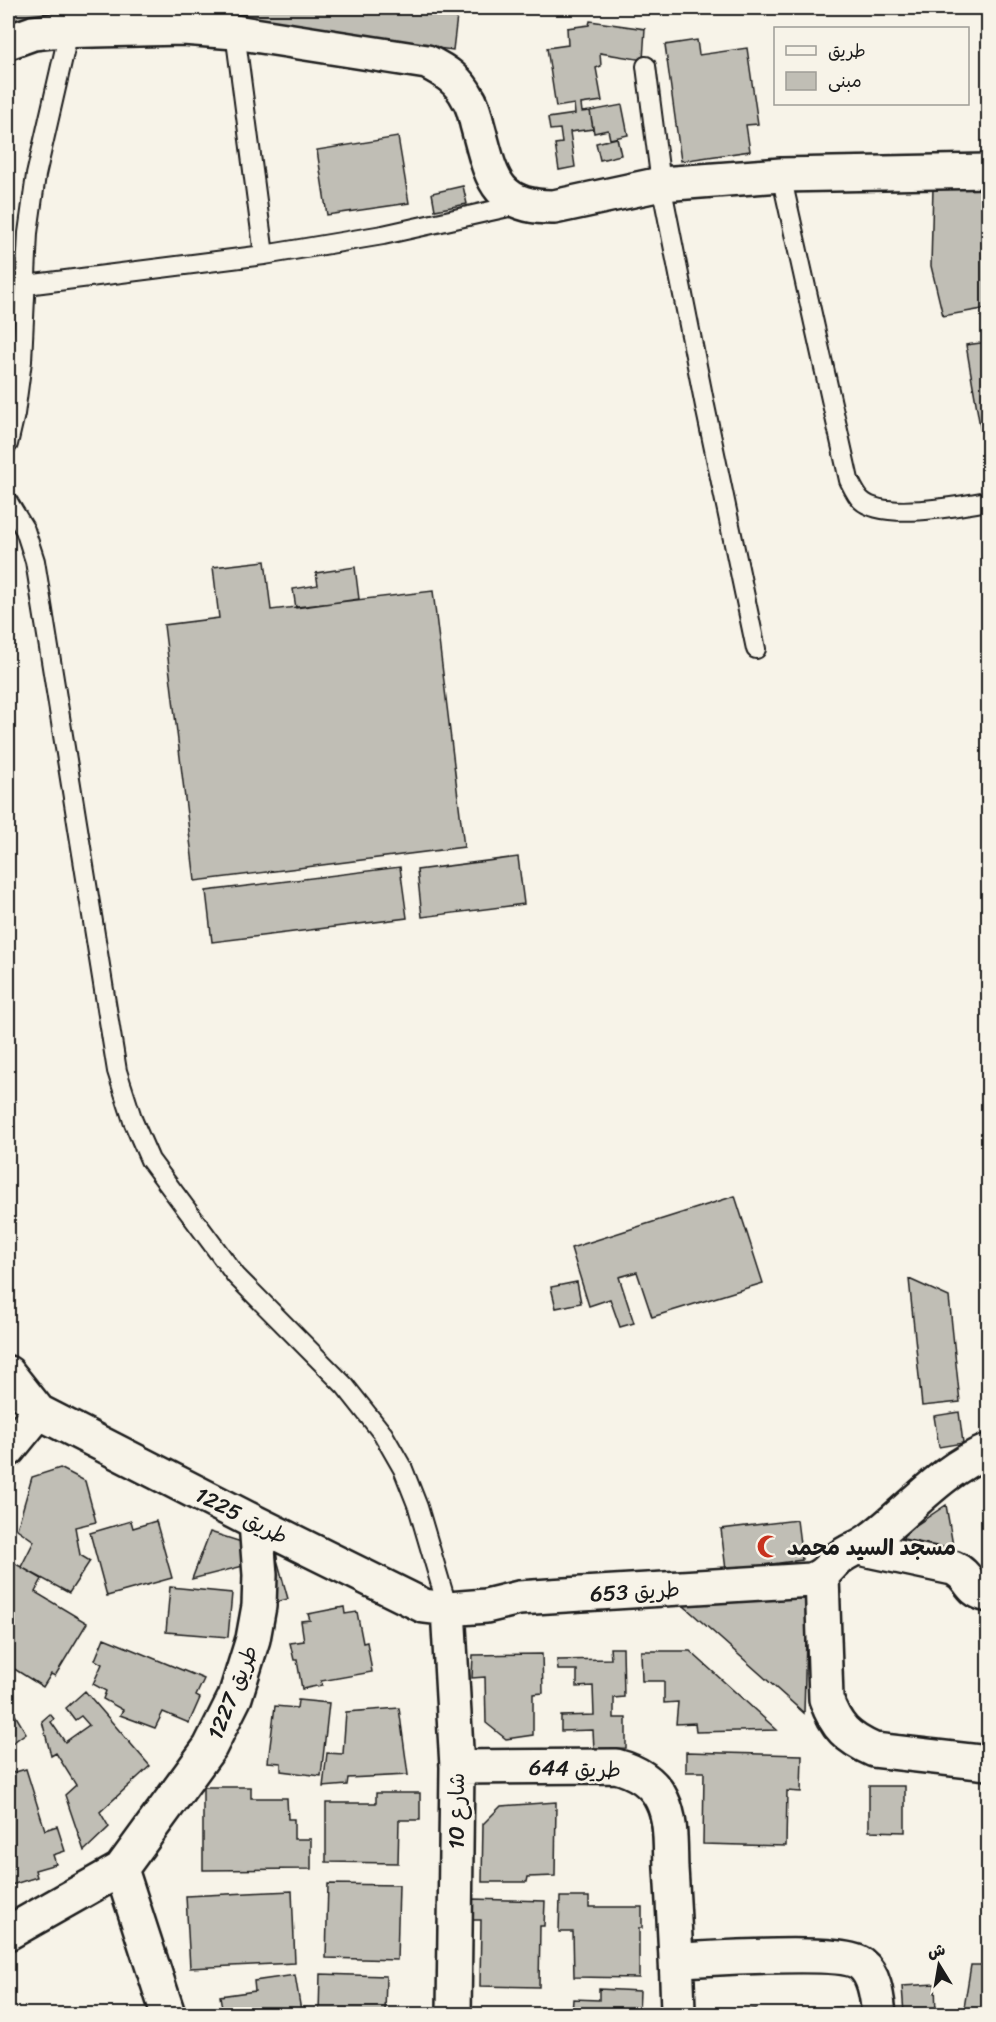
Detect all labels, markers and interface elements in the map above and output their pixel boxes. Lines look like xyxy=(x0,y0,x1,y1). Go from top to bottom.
legend xyxy=(774,27,969,105)
text: طريق xyxy=(828,35,866,67)
text: مبنى xyxy=(828,65,862,97)
street label: طريق 1225 xyxy=(188,1475,295,1556)
place label: مسجد السيد محمد xyxy=(787,1528,956,1567)
mosque icon: مسجد السيد محمد xyxy=(756,1534,782,1560)
street label: طريق 653 xyxy=(589,1570,681,1613)
street label: طريق 1227 xyxy=(196,1639,269,1746)
street label: طريق 644 xyxy=(528,1747,622,1790)
street label: شارع 10 xyxy=(437,1773,476,1849)
north arrow xyxy=(909,1935,969,1995)
text: ش xyxy=(925,1935,948,1967)

